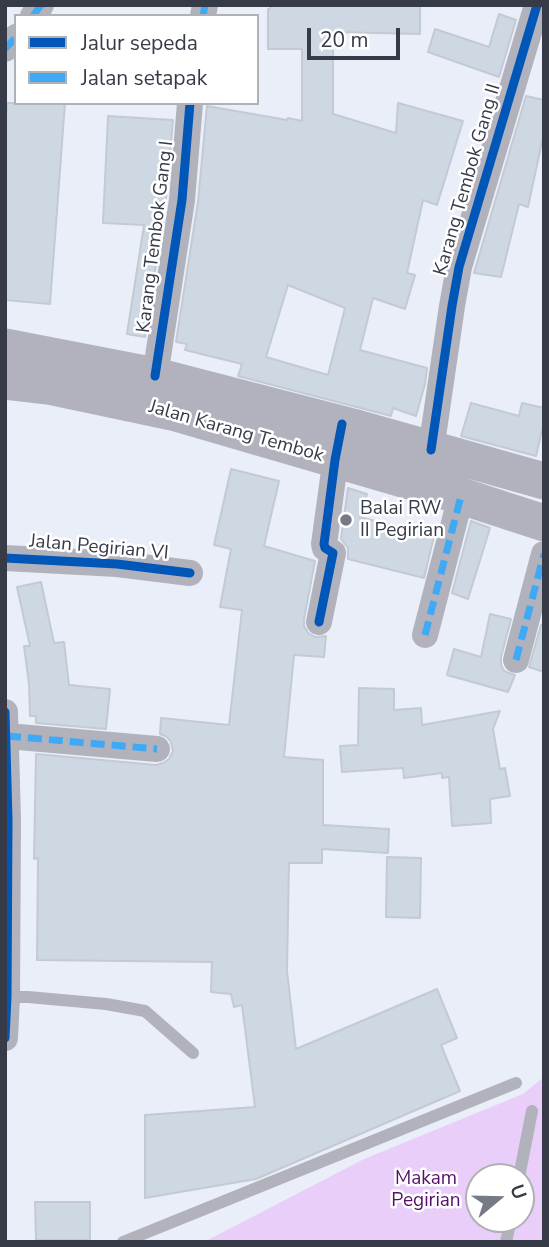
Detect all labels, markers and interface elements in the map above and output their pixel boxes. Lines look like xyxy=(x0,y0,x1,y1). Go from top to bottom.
legend xyxy=(14,14,259,105)
scale bar xyxy=(311,14,404,58)
text: 20 m xyxy=(320,26,369,54)
text: Jalur sepeda xyxy=(81,29,198,57)
text: Jalan setapak xyxy=(81,64,207,92)
street label: Karang Tembok Gang II xyxy=(430,82,506,278)
street label: Karang Tembok Gang I xyxy=(133,140,179,334)
street label: Jalan Karang Tembok xyxy=(146,396,326,468)
place label: Balai RW II Pegirian xyxy=(360,498,444,542)
marker: Balai RW II Pegirian xyxy=(338,512,354,528)
street label: Jalan Pegirian VI xyxy=(28,531,170,565)
north arrow xyxy=(465,1163,535,1233)
park label: Makam Pegirian xyxy=(391,1168,461,1212)
text: U xyxy=(503,1181,533,1203)

